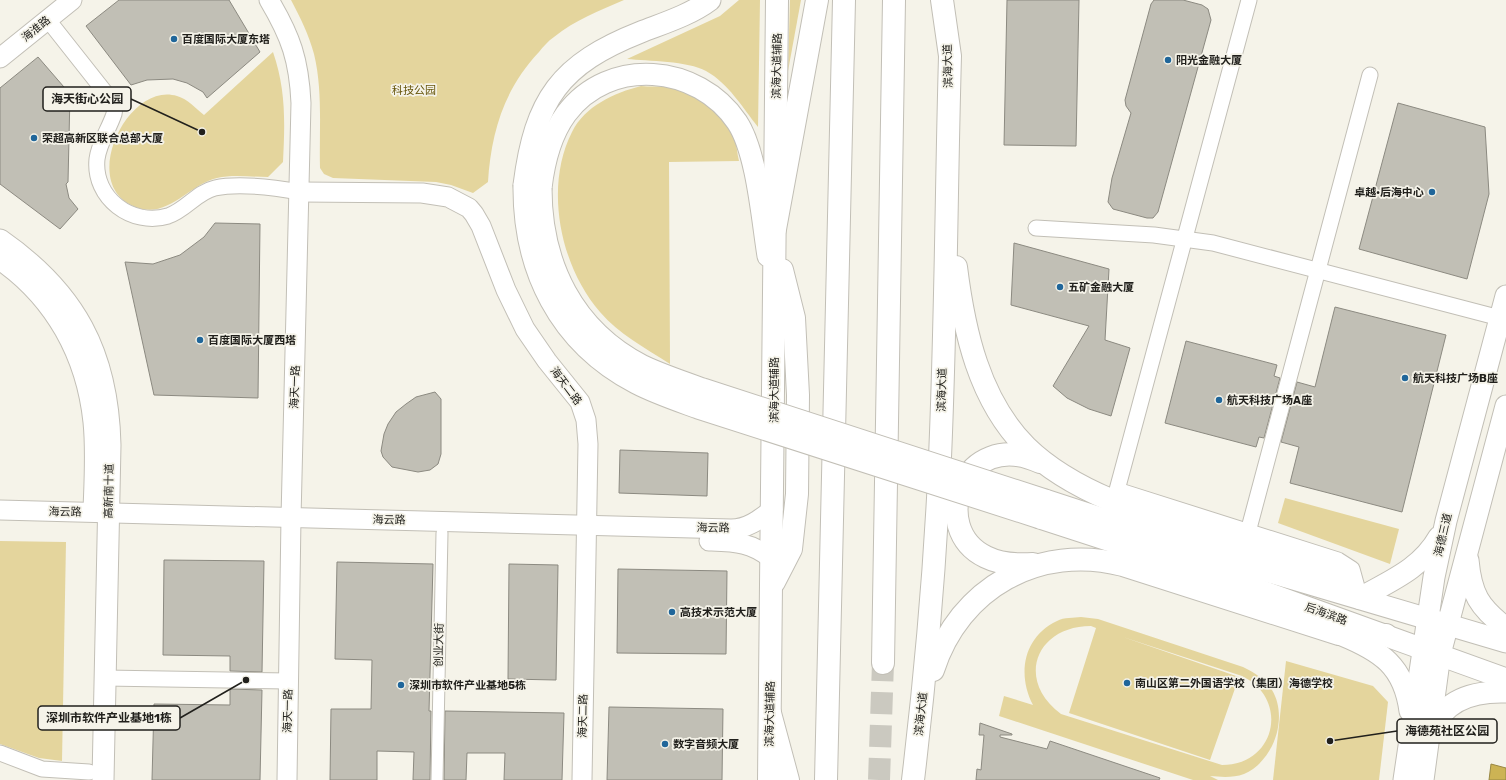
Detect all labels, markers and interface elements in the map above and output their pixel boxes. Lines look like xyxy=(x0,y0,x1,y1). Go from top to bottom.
street label: 海淮路 xyxy=(19,14,53,44)
place label: 百度国际大厦东塔 xyxy=(182,33,270,46)
street label: 滨海大道辅路 xyxy=(770,33,784,99)
marker: 百度国际大厦东塔 xyxy=(169,34,179,44)
street label: 滨海大道 xyxy=(941,44,955,88)
place label: 阳光金融大厦 xyxy=(1176,54,1242,67)
marker: 阳光金融大厦 xyxy=(1163,55,1173,65)
park label: 科技公园 xyxy=(392,84,436,97)
callout: 海天街心公园 xyxy=(43,87,131,111)
text: 海天街心公园 xyxy=(51,92,123,106)
place label: 荣超高新区联合总部大厦 xyxy=(42,132,163,145)
marker: 荣超高新区联合总部大厦 xyxy=(29,133,39,143)
place label: 卓越·后海中心 xyxy=(1354,186,1424,199)
marker: 卓越·后海中心 xyxy=(1427,187,1437,197)
place label: 五矿金融大厦 xyxy=(1068,281,1134,294)
marker: 五矿金融大厦 xyxy=(1055,282,1065,292)
place label: 百度国际大厦西塔 xyxy=(208,334,296,347)
marker: 百度国际大厦西塔 xyxy=(195,335,205,345)
street label: 滨海大道辅路 xyxy=(768,357,781,423)
street label: 海天一路 xyxy=(288,365,302,409)
street label: 海天二路 xyxy=(548,365,584,407)
street label: 滨海大道 xyxy=(935,368,949,412)
place label: 航天科技广场B座 xyxy=(1413,372,1498,385)
marker: 航天科技广场B座 xyxy=(1400,373,1410,383)
place label: 航天科技广场A座 xyxy=(1227,394,1312,407)
marker: 航天科技广场A座 xyxy=(1214,395,1224,405)
street label: 高新南十道 xyxy=(102,463,116,519)
street label: 海云路 xyxy=(48,505,82,519)
street label: 海德三道 xyxy=(1432,512,1454,558)
street label: 海云路 xyxy=(372,513,406,527)
street label: 海云路 xyxy=(696,521,730,535)
street label: 后海滨路 xyxy=(1303,600,1349,628)
place label: 高技术示范大厦 xyxy=(680,606,757,619)
marker: 高技术示范大厦 xyxy=(667,607,677,617)
street label: 创业大街 xyxy=(432,623,446,667)
place label: 南山区第二外国语学校（集团）海德学校 xyxy=(1135,677,1333,690)
marker: 南山区第二外国语学校（集团）海德学校 xyxy=(1122,678,1132,688)
place label: 深圳市软件产业基地5栋 xyxy=(409,679,526,692)
marker: 深圳市软件产业基地5栋 xyxy=(396,680,406,690)
street label: 滨海大道辅路 xyxy=(763,681,777,747)
street label: 海天一路 xyxy=(281,689,295,733)
street label: 滨海大道 xyxy=(912,691,930,737)
street label: 海天二路 xyxy=(576,694,590,738)
callout: 深圳市软件产业基地1栋 xyxy=(38,706,180,730)
text: 深圳市软件产业基地1栋 xyxy=(46,711,172,725)
callout: 海德苑社区公园 xyxy=(1397,719,1497,743)
text: 海德苑社区公园 xyxy=(1405,724,1489,738)
place label: 数字音频大厦 xyxy=(673,738,739,751)
marker: 数字音频大厦 xyxy=(660,739,670,749)

